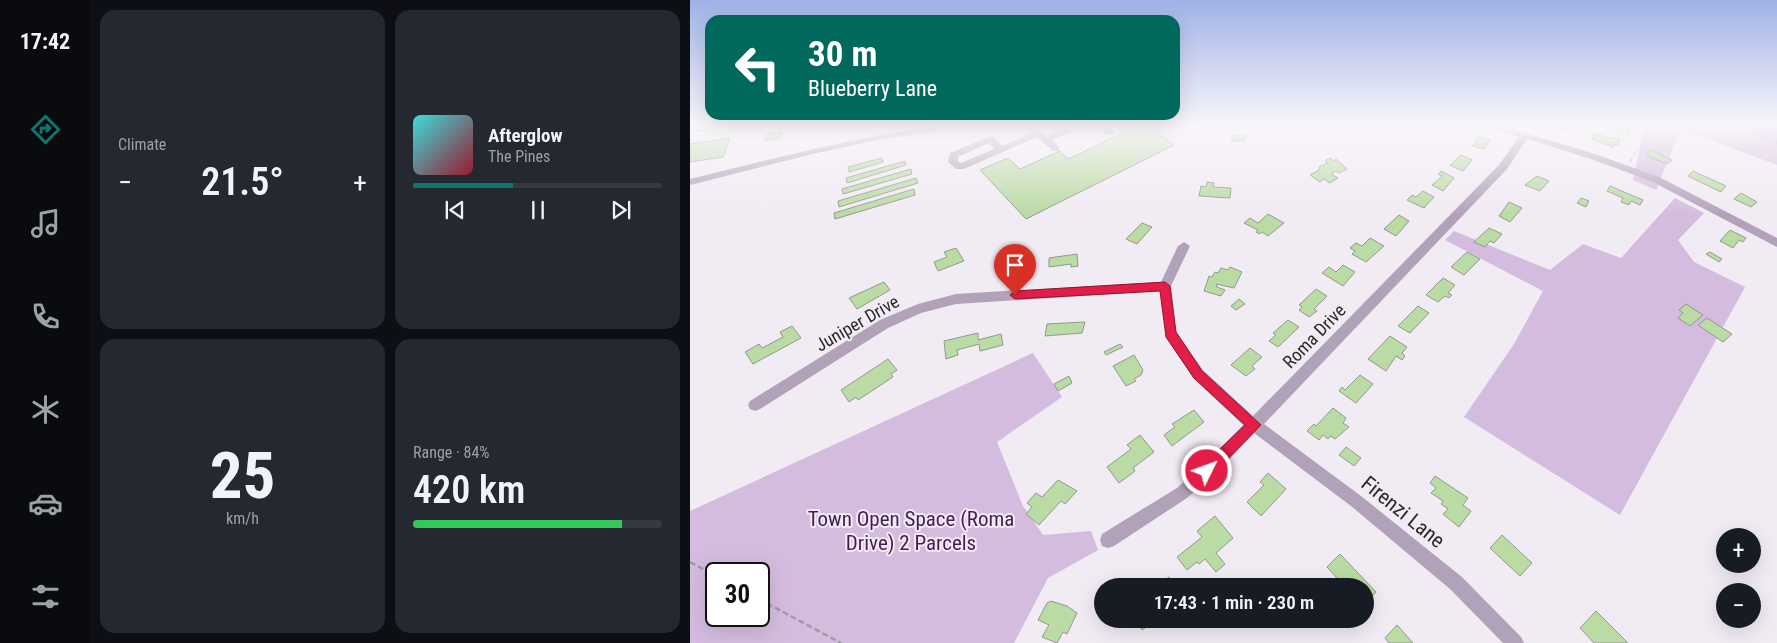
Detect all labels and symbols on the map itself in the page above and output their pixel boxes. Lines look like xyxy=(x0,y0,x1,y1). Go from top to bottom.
pin xyxy=(994,244,1036,295)
street label: Juniper Drive xyxy=(811,291,903,355)
street label: Roma Drive xyxy=(1278,300,1350,372)
position arrow xyxy=(1180,444,1232,496)
street label: Firenzi Lane xyxy=(1357,471,1450,553)
park label: Town Open Space (Roma Drive) 2 Parcels xyxy=(808,507,1014,555)
speed limit sign: 30 xyxy=(705,562,770,627)

